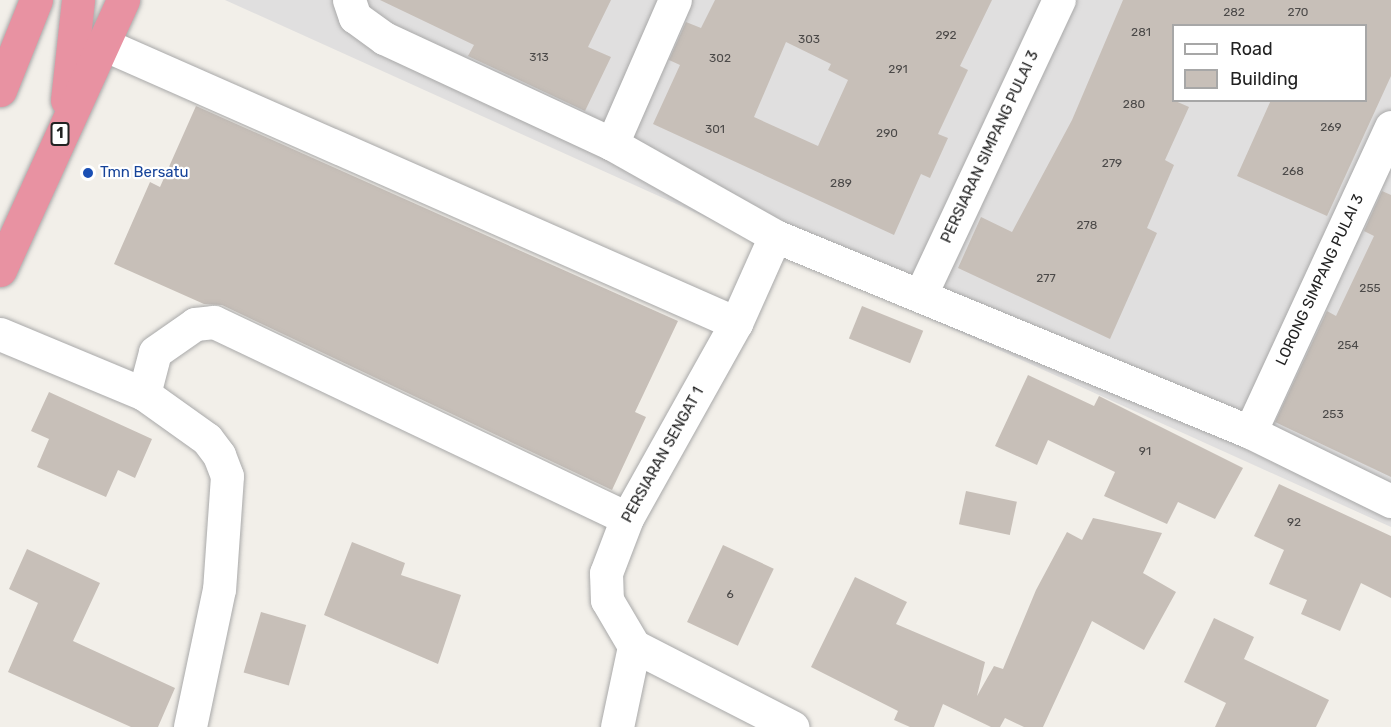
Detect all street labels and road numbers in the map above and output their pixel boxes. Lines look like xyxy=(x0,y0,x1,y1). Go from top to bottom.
street label: PERSIARAN SIMPANG PULAI 3 xyxy=(937,48,1043,246)
road number: 1 xyxy=(50,123,70,145)
street label: LORONG SIMPANG PULAI 3 xyxy=(1272,192,1368,368)
street label: PERSIARAN SENGAT 1 xyxy=(618,384,708,526)

